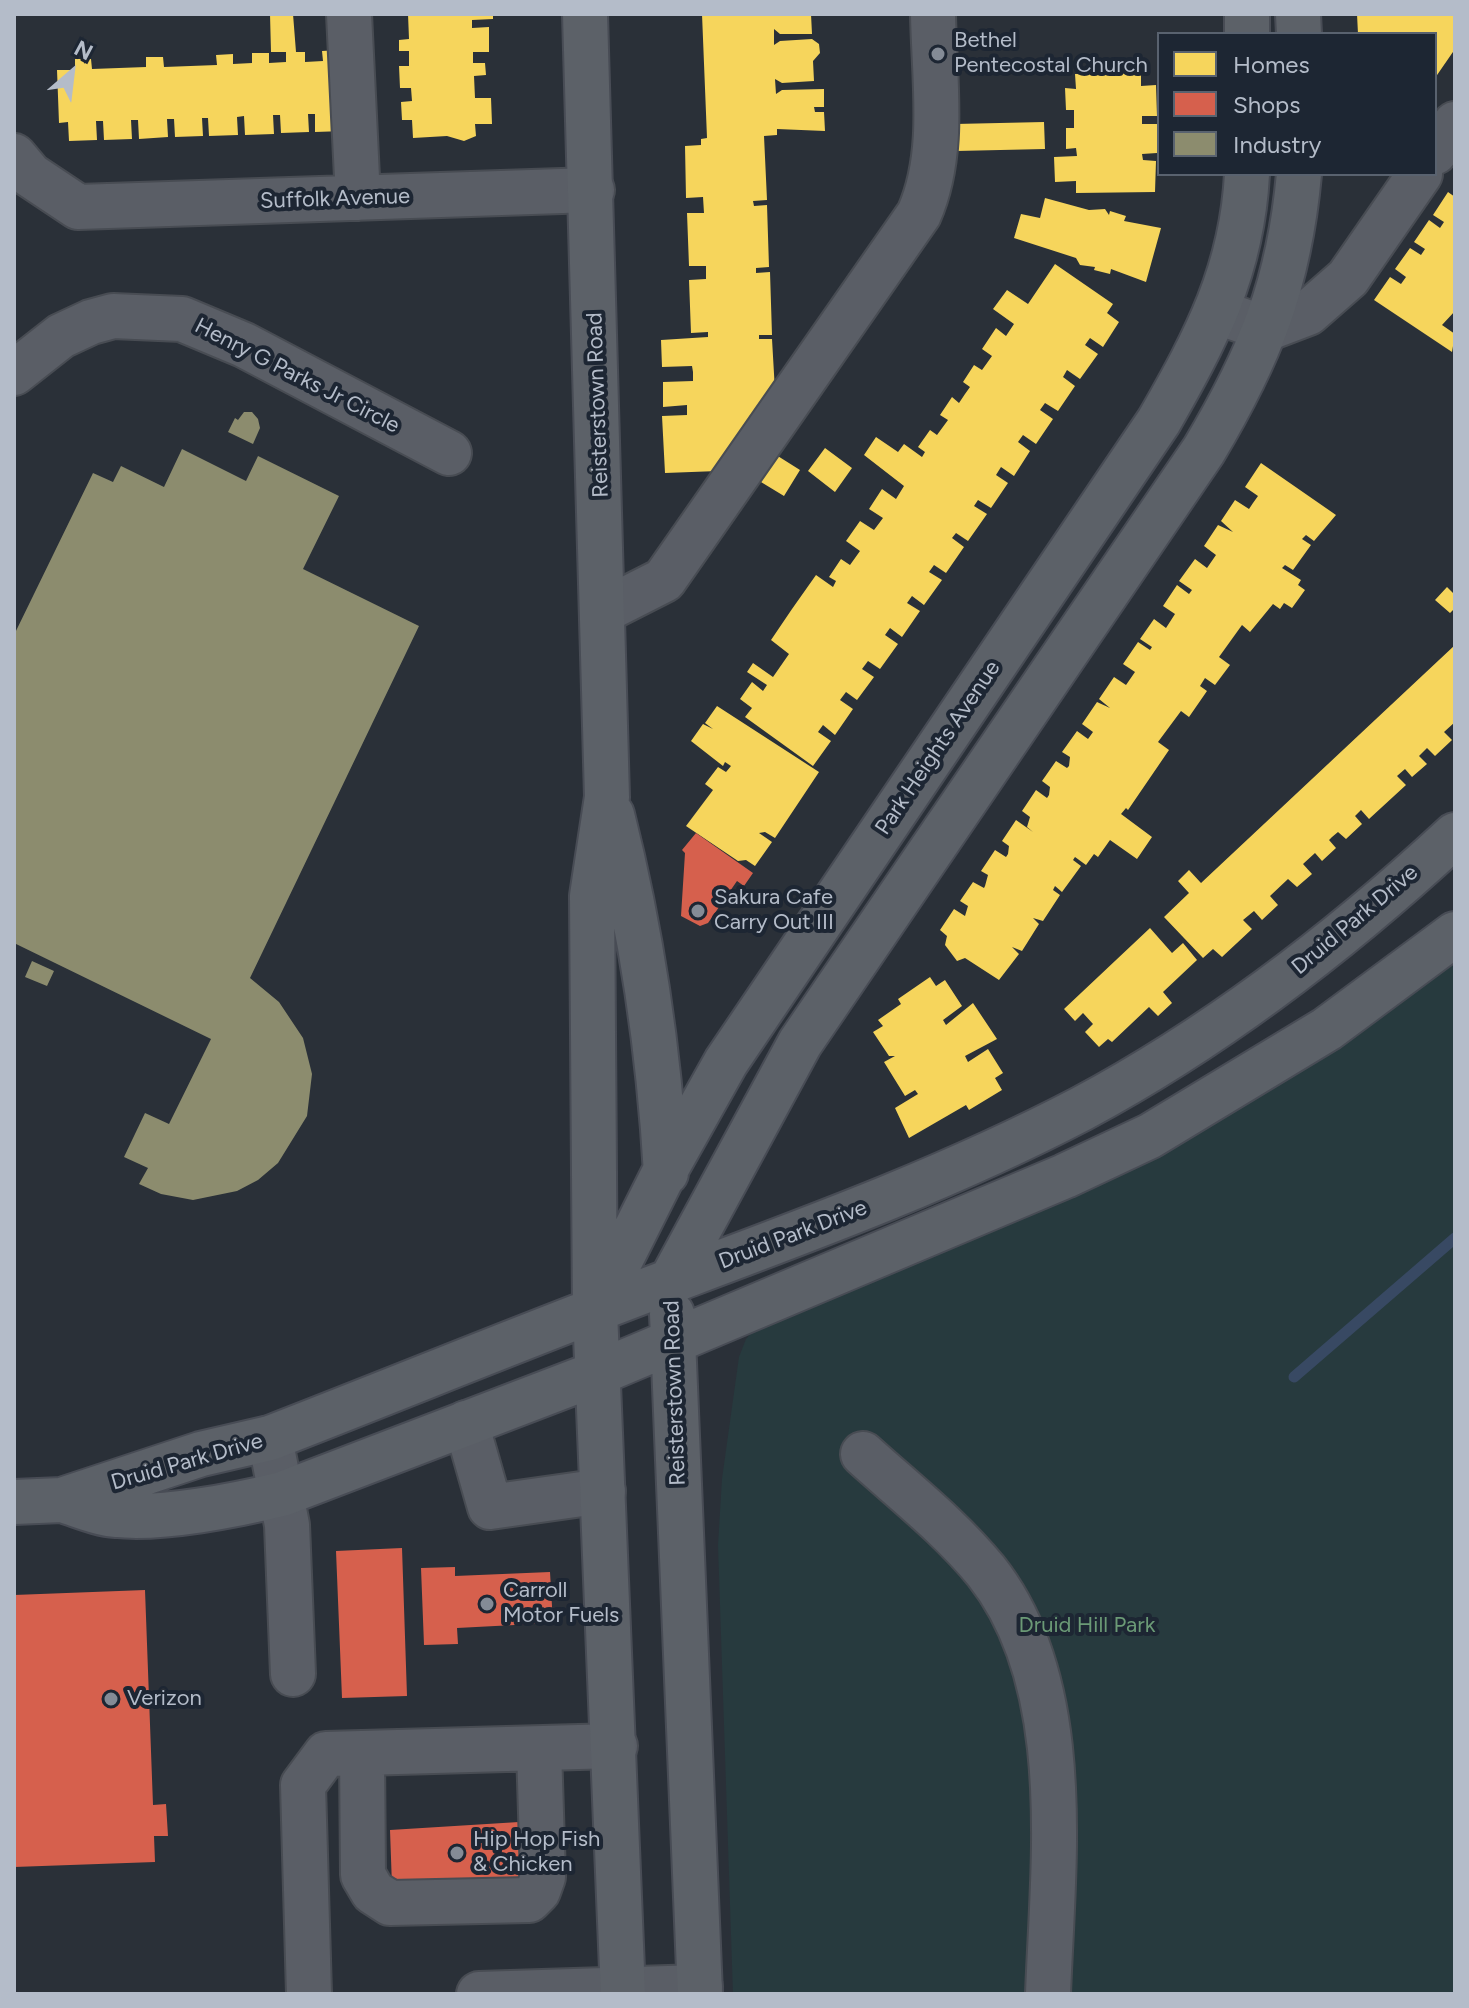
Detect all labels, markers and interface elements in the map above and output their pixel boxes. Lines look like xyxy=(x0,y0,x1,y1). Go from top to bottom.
place label: Bethel Pentecostal Church xyxy=(954,28,1148,80)
north arrow xyxy=(32,32,112,112)
legend xyxy=(1157,32,1437,176)
text: N xyxy=(70,34,97,66)
marker: Bethel Pentecostal Church xyxy=(929,45,947,63)
text: Homes xyxy=(1233,50,1310,79)
text: Shops xyxy=(1233,90,1300,119)
text: Industry xyxy=(1233,130,1321,159)
street label: Suffolk Avenue xyxy=(260,183,410,215)
street label: Reisterstown Road xyxy=(582,312,614,498)
street label: Henry G Parks Jr Circle xyxy=(190,313,404,439)
street label: Park Heights Avenue xyxy=(870,656,1006,840)
street label: Druid Park Drive xyxy=(1287,860,1423,980)
place label: Sakura Cafe Carry Out III xyxy=(714,885,834,936)
marker: Sakura Cafe Carry Out III xyxy=(689,902,707,920)
street label: Druid Park Drive xyxy=(715,1195,871,1275)
street label: Reisterstown Road xyxy=(659,1300,691,1486)
street label: Druid Park Drive xyxy=(108,1428,266,1496)
place label: Carroll Motor Fuels xyxy=(503,1578,619,1630)
marker: Carroll Motor Fuels xyxy=(478,1595,496,1613)
park label: Druid Hill Park xyxy=(1019,1613,1155,1639)
place label: Verizon xyxy=(127,1686,202,1712)
marker: Verizon xyxy=(102,1690,120,1708)
place label: Hip Hop Fish & Chicken xyxy=(473,1827,600,1878)
marker: Hip Hop Fish & Chicken xyxy=(448,1844,466,1862)

